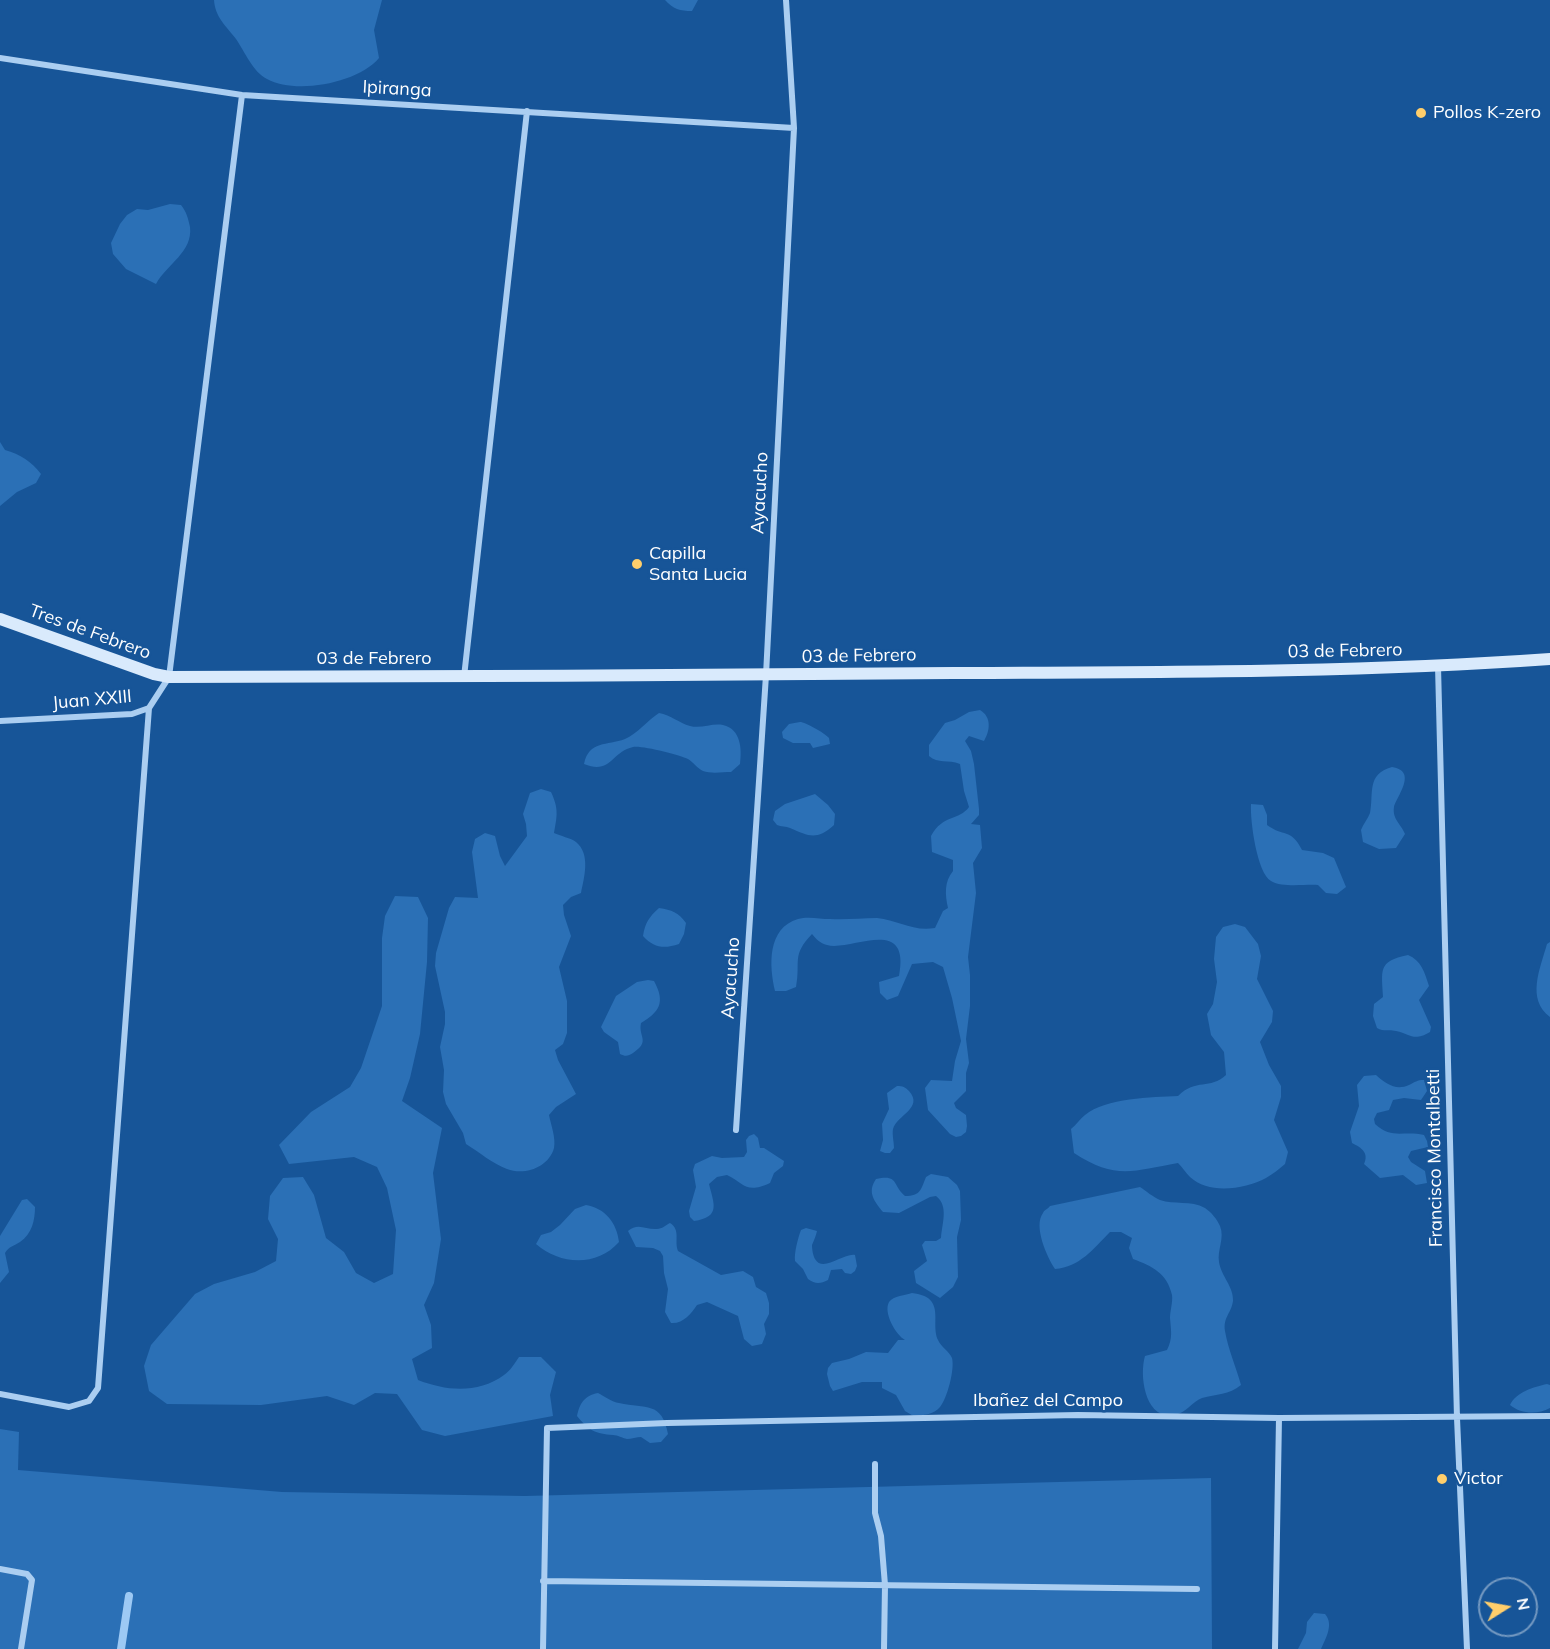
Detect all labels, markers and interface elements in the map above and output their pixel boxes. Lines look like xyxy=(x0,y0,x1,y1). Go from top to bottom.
street label: Ipiranga xyxy=(362,76,432,102)
place label: Pollos K-zero xyxy=(1433,102,1541,124)
marker: Pollos K-zero xyxy=(1414,106,1428,120)
street label: Ayacucho xyxy=(747,452,773,534)
place label: Capilla Santa Lucia xyxy=(649,543,747,586)
marker: Capilla Santa Lucia xyxy=(630,557,644,571)
street label: Tres de Febrero xyxy=(26,600,154,664)
street label: 03 de Febrero xyxy=(1287,639,1403,663)
street label: 03 de Febrero xyxy=(801,644,917,668)
street label: 03 de Febrero xyxy=(317,648,431,670)
street label: Juan XXIII xyxy=(51,686,133,714)
street label: Ayacucho xyxy=(717,936,745,1020)
street label: Francisco Montalbetti xyxy=(1423,1069,1447,1247)
street label: Ibañez del Campo xyxy=(973,1390,1123,1412)
place label: Victor xyxy=(1454,1468,1503,1490)
marker: Victor xyxy=(1435,1472,1449,1486)
north arrow xyxy=(1478,1577,1538,1637)
text: N xyxy=(1513,1596,1535,1612)

